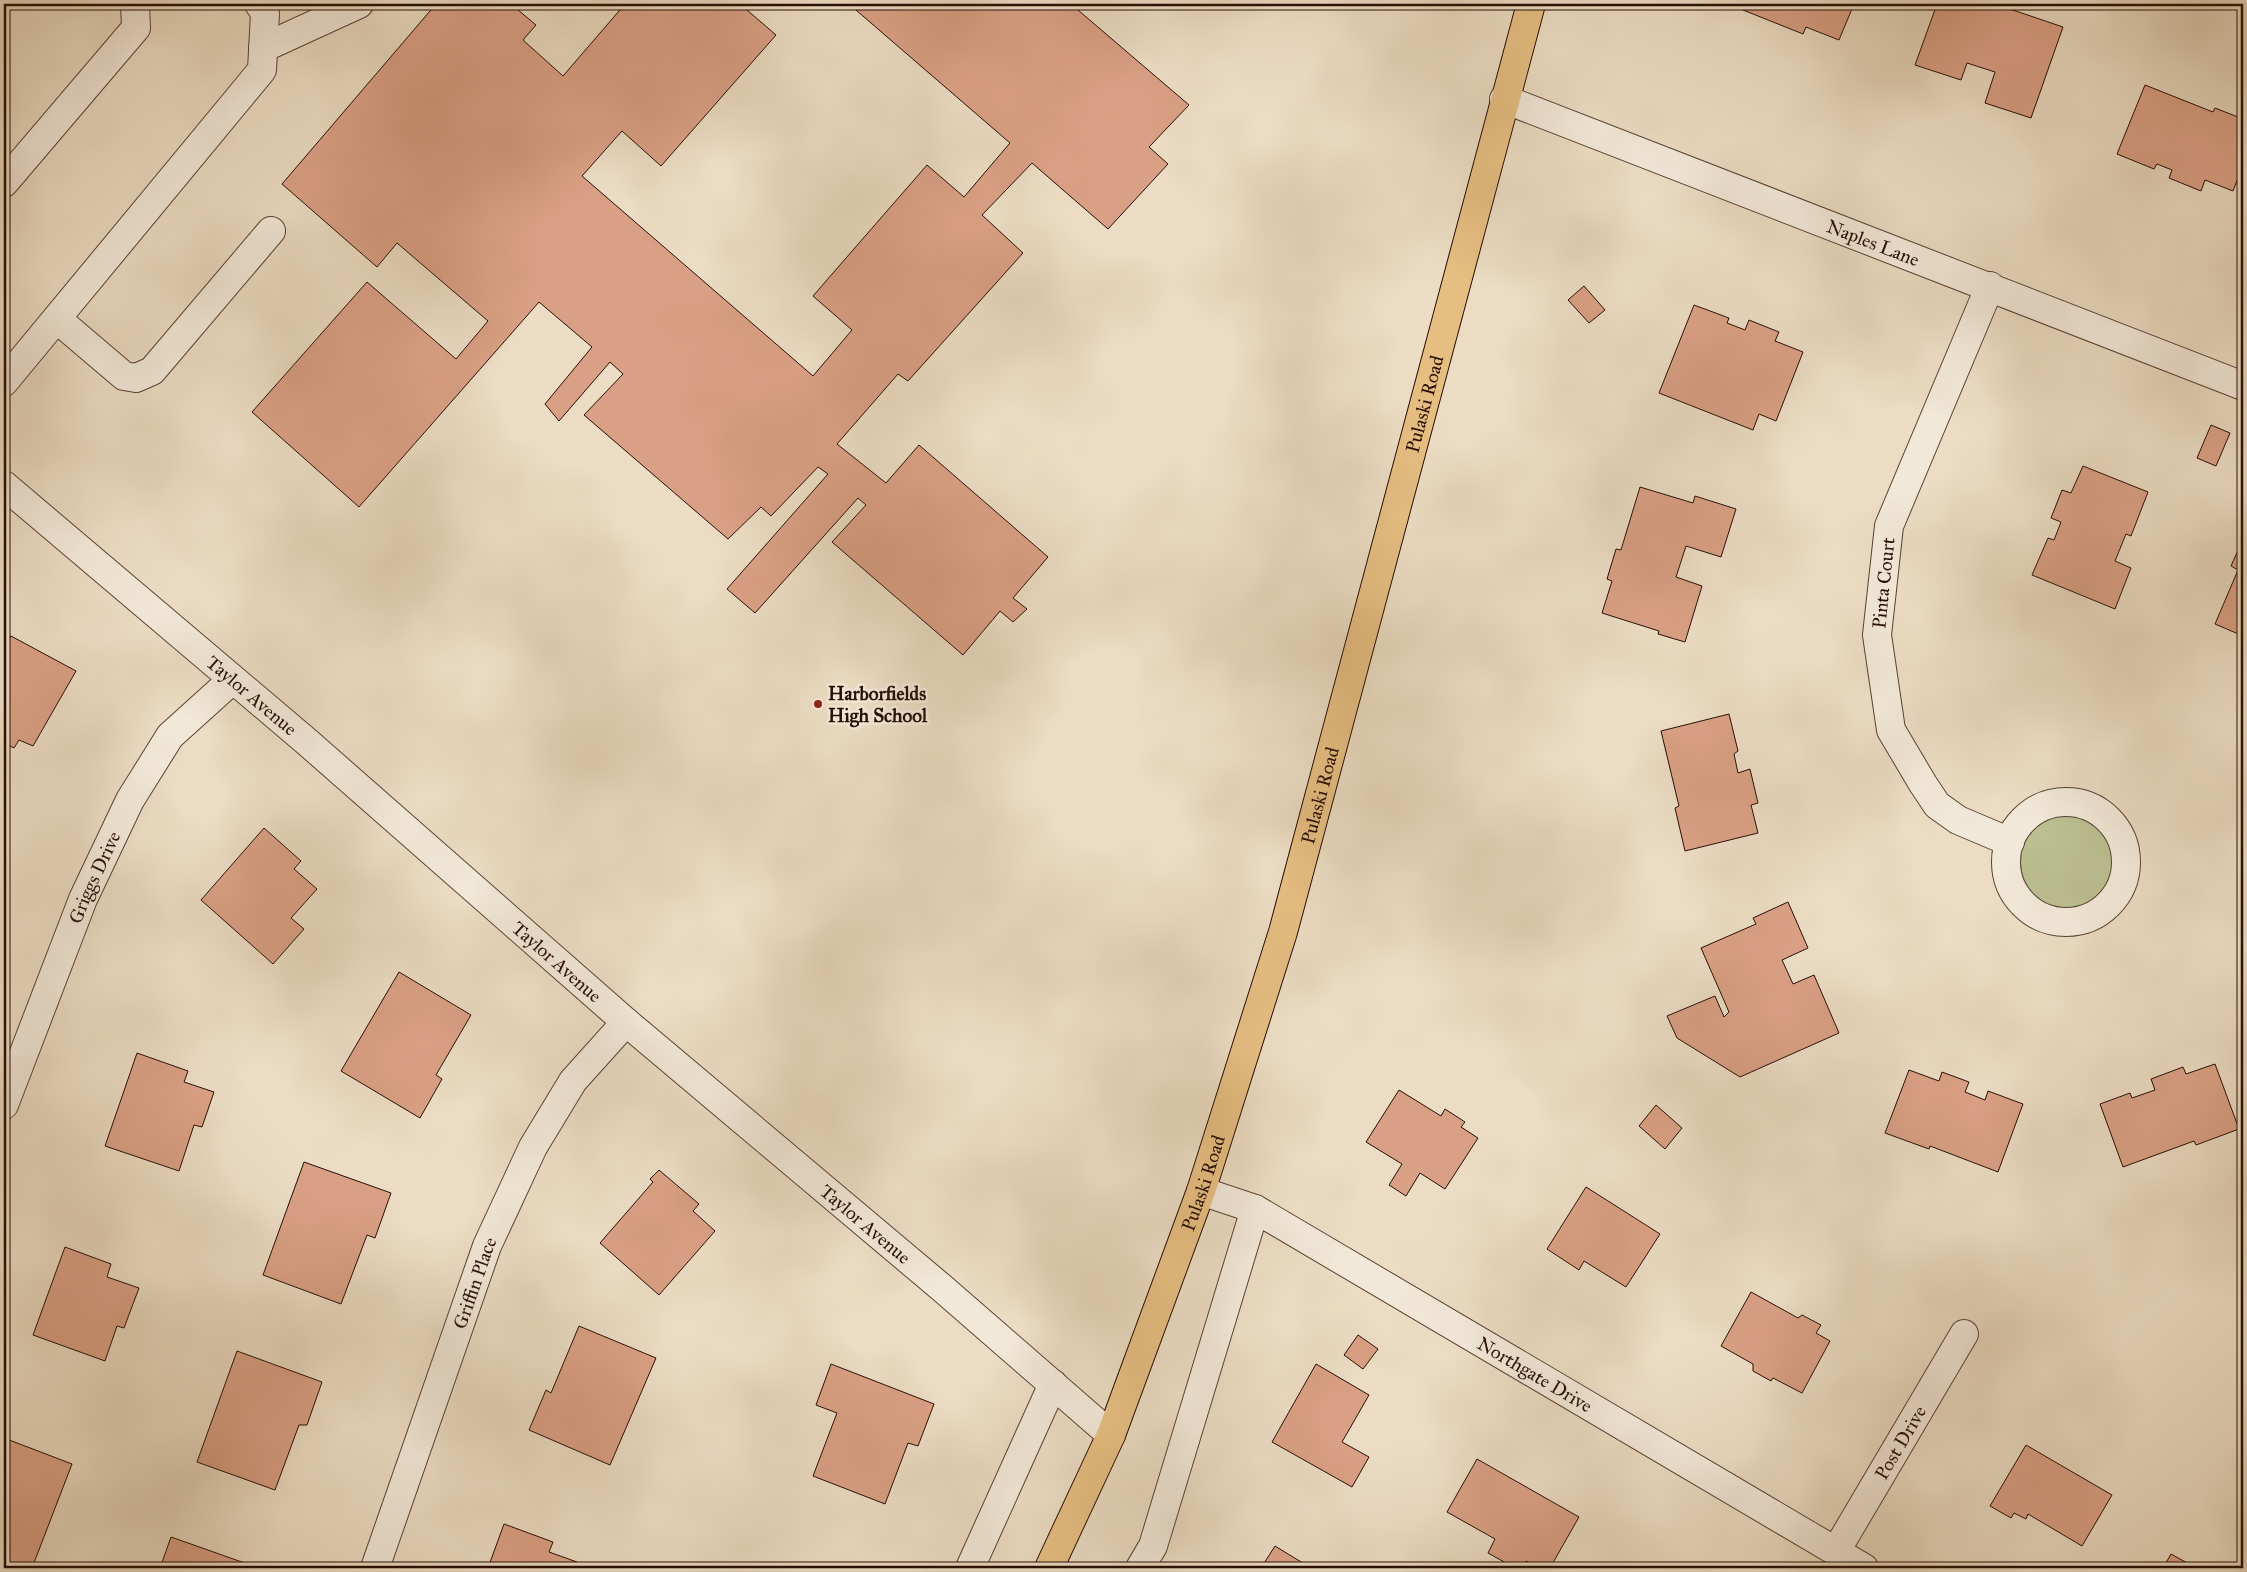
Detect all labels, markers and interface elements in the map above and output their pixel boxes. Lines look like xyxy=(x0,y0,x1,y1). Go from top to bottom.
street label: Naples Lane xyxy=(1823,214,1923,271)
street label: Pulaski Road xyxy=(1401,353,1449,455)
street label: Pinta Court xyxy=(1867,536,1900,630)
street label: Taylor Avenue xyxy=(202,651,302,740)
place label: Harborfields High School xyxy=(828,682,928,728)
marker: Harborfields High School xyxy=(812,698,824,710)
street label: Pulaski Road xyxy=(1296,744,1344,847)
street label: Griggs Drive xyxy=(64,827,126,927)
street label: Taylor Avenue xyxy=(507,916,606,1007)
street label: Pulaski Road xyxy=(1176,1132,1230,1234)
street label: Taylor Avenue xyxy=(815,1179,915,1269)
street label: Griffin Place xyxy=(448,1233,502,1332)
street label: Northgate Drive xyxy=(1473,1332,1596,1417)
street label: Post Drive xyxy=(1870,1402,1931,1484)

